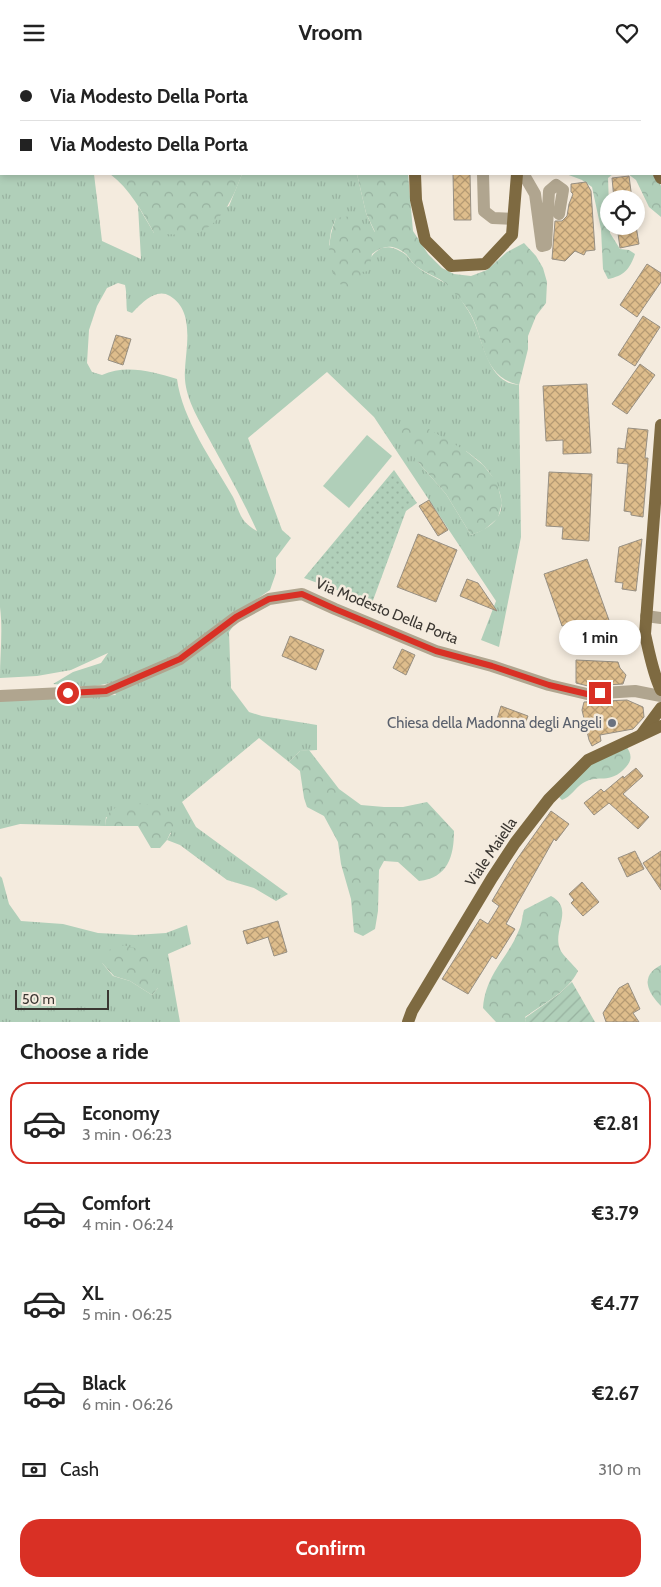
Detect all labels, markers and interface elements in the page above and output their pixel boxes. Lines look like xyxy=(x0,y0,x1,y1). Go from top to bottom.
icon: menu xyxy=(20,19,48,47)
text: Vroom xyxy=(298,19,363,46)
icon: heart xyxy=(613,19,641,47)
text: Via Modesto Della Porta xyxy=(50,85,248,108)
text: Via Modesto Della Porta xyxy=(50,133,248,156)
map controls xyxy=(600,190,645,235)
button: locate xyxy=(600,190,645,235)
street label: Via Modesto Della Porta xyxy=(313,574,462,648)
callout: 1 min xyxy=(559,621,641,655)
text: 1 min xyxy=(582,628,618,647)
route start xyxy=(57,682,79,704)
route end xyxy=(589,682,611,704)
place label: Chiesa della Madonna degli Angeli xyxy=(387,714,602,732)
marker: Chiesa della Madonna degli Angeli xyxy=(606,717,618,729)
street label: Viale Maiella xyxy=(461,813,521,890)
scale bar xyxy=(15,987,109,1010)
text: 50 m xyxy=(22,990,55,1008)
text: Choose a ride xyxy=(20,1038,149,1065)
icon: car xyxy=(22,1101,67,1146)
text: Economy xyxy=(82,1102,160,1125)
text: €2.81 xyxy=(594,1112,639,1135)
text: 3 min · 06:23 xyxy=(82,1125,172,1144)
icon: car xyxy=(22,1191,67,1236)
text: Comfort xyxy=(82,1192,151,1215)
text: €3.79 xyxy=(592,1202,639,1225)
text: 4 min · 06:24 xyxy=(82,1215,173,1234)
icon: car xyxy=(22,1281,67,1326)
text: XL xyxy=(82,1282,103,1305)
text: €4.77 xyxy=(591,1292,639,1315)
text: 5 min · 06:25 xyxy=(82,1305,172,1324)
icon: car xyxy=(22,1371,67,1416)
text: Black xyxy=(82,1372,126,1395)
text: €2.67 xyxy=(592,1382,639,1405)
text: 6 min · 06:26 xyxy=(82,1395,173,1414)
icon: cash xyxy=(20,1456,48,1484)
text: Cash xyxy=(60,1458,99,1481)
text: 310 m xyxy=(598,1460,641,1479)
button: Confirm xyxy=(20,1519,641,1577)

